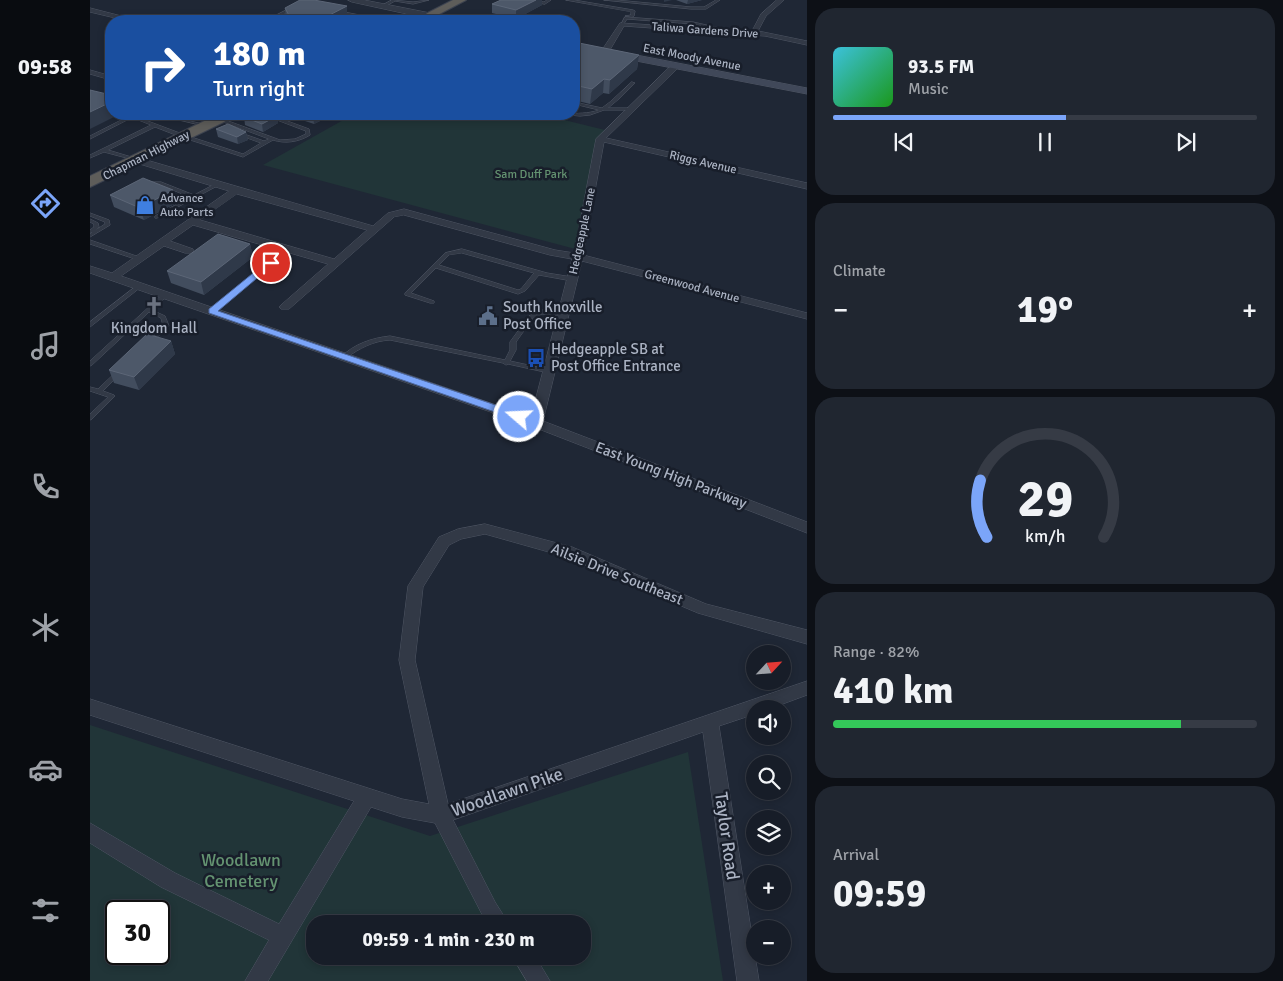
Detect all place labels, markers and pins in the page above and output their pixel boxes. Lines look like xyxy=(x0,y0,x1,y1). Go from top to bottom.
place label: Advance Auto Parts xyxy=(160,191,214,220)
shop icon: Advance Auto Parts xyxy=(134,194,156,216)
pin xyxy=(250,242,292,284)
church icon: Kingdom Hall xyxy=(143,295,165,317)
place label: South Knoxville Post Office xyxy=(503,298,602,333)
public building icon: South Knoxville Post Office xyxy=(477,305,499,327)
place label: Kingdom Hall xyxy=(111,319,197,337)
place label: Hedgeapple SB at Post Office Entrance xyxy=(551,340,681,375)
bus stop icon: Hedgeapple SB at Post Office Entrance xyxy=(525,347,547,369)

